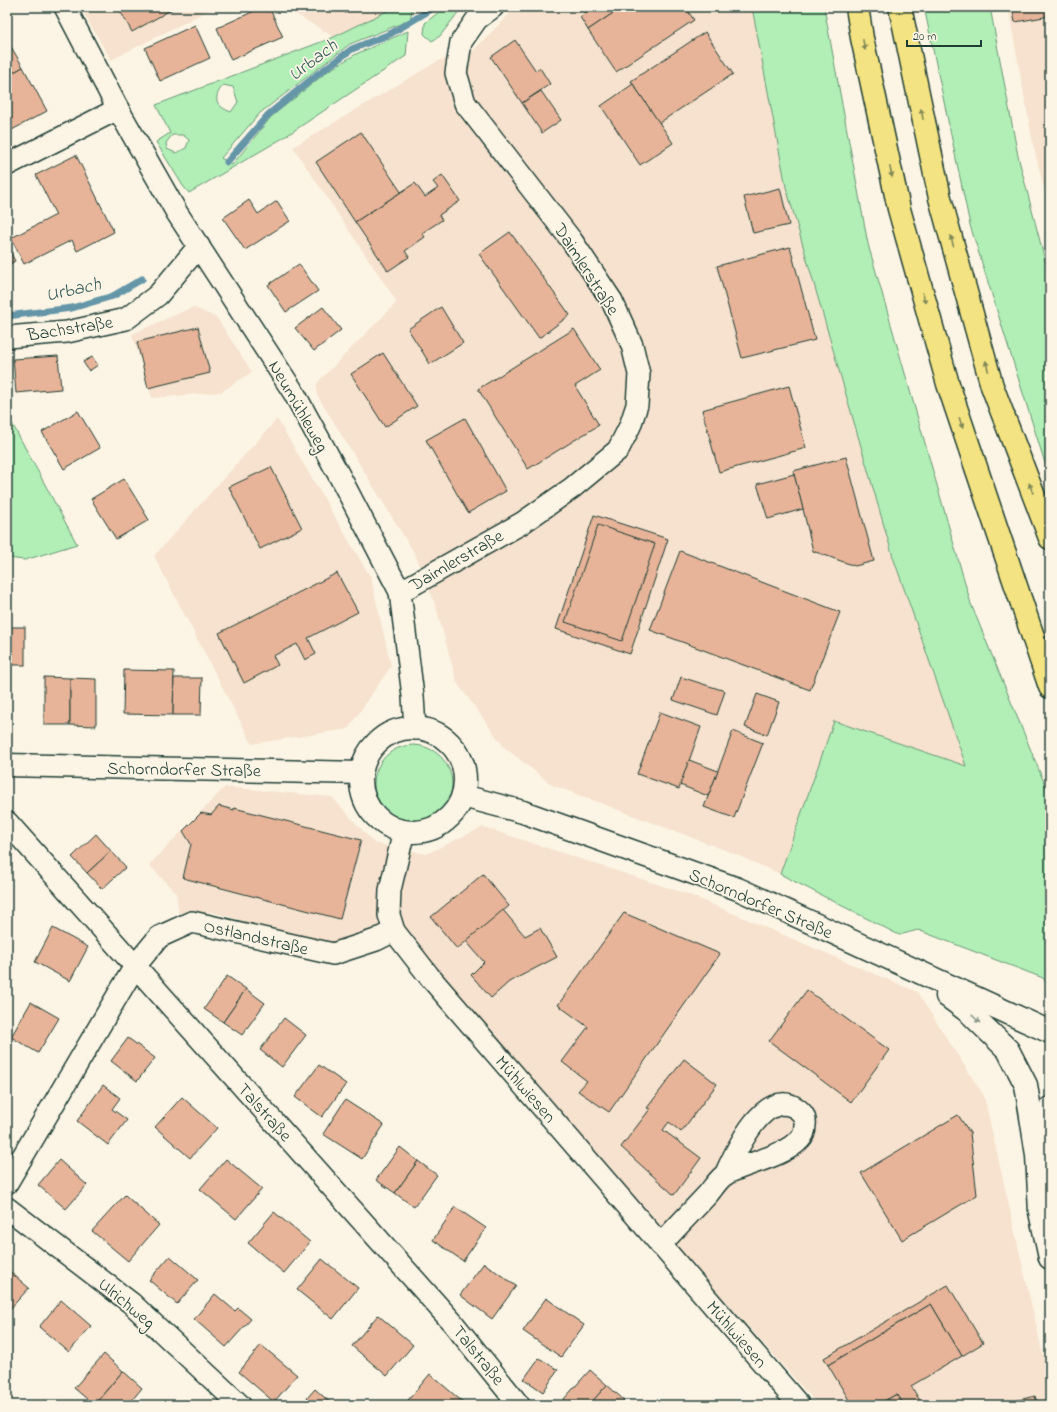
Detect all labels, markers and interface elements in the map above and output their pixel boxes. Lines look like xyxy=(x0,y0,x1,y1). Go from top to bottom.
scale bar xyxy=(907,22,981,48)
text: 20 m xyxy=(913,28,936,46)
water label: Urbach xyxy=(283,33,345,89)
one-way arrow xyxy=(861,39,867,52)
one-way arrow xyxy=(919,108,925,121)
one-way arrow xyxy=(889,166,895,179)
street label: Daimlerstraße xyxy=(545,218,625,322)
one-way arrow xyxy=(949,235,955,247)
water label: Urbach xyxy=(43,271,104,309)
one-way arrow xyxy=(921,292,927,304)
street label: Bachstraße xyxy=(25,310,116,350)
street label: Neumühleweg xyxy=(260,356,334,458)
one-way arrow xyxy=(983,360,989,373)
one-way arrow xyxy=(958,417,964,429)
one-way arrow xyxy=(1028,482,1034,494)
street label: Daimlerstraße xyxy=(404,524,510,600)
street label: Schorndorfer Straße xyxy=(107,757,262,785)
street label: Schorndorfer Straße xyxy=(684,863,837,947)
street label: Ostlandstraße xyxy=(201,914,311,964)
one-way arrow xyxy=(971,1014,981,1024)
street label: Mühlwiesen xyxy=(488,1051,561,1130)
street label: Talstraße xyxy=(230,1078,298,1149)
street label: Ulrichweg xyxy=(91,1273,160,1337)
street label: Mühlwiesen xyxy=(699,1296,772,1375)
street label: Talstraße xyxy=(445,1320,510,1393)

